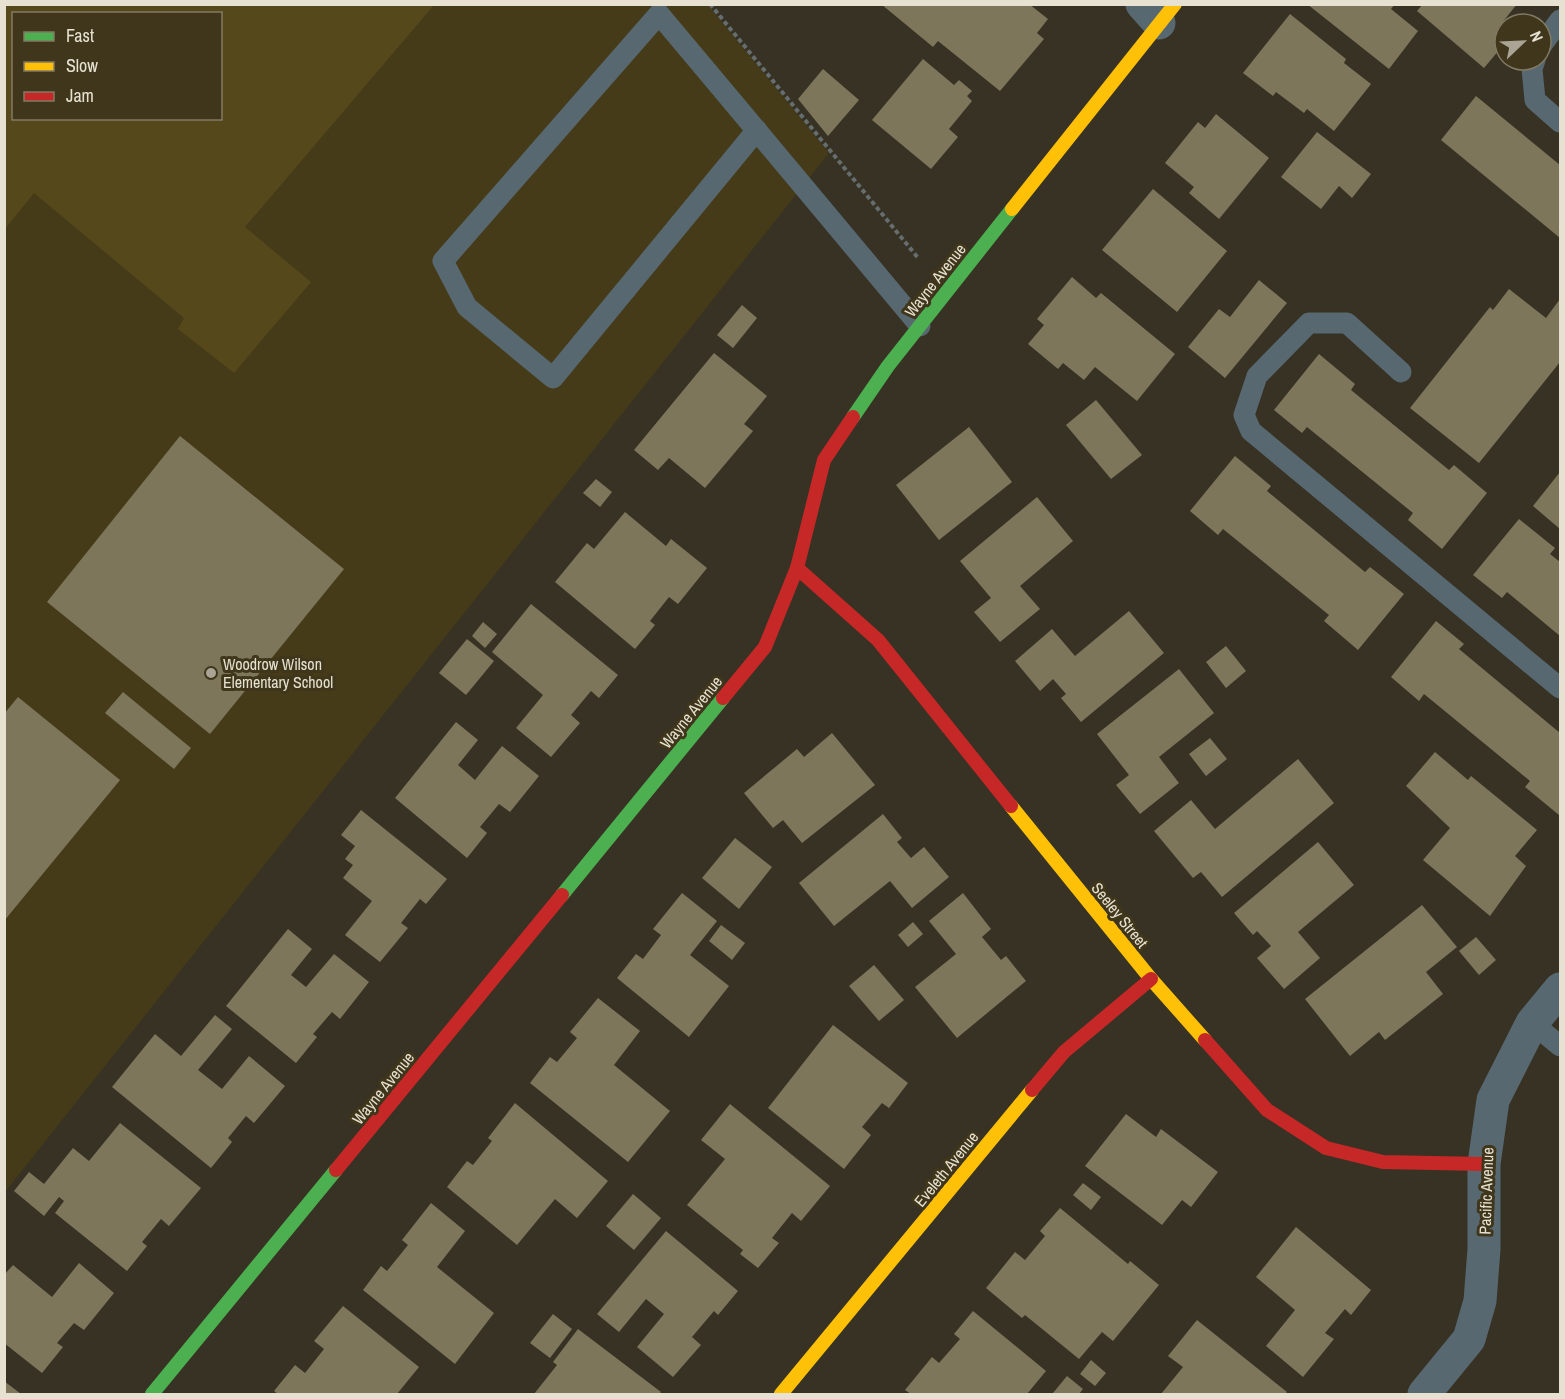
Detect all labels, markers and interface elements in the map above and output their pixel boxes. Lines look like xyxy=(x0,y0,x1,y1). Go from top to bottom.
legend xyxy=(12,12,222,120)
north arrow xyxy=(1493,12,1553,72)
text: Fast xyxy=(66,23,94,48)
text: N xyxy=(1525,27,1549,45)
text: Slow xyxy=(66,53,98,78)
text: Jam xyxy=(66,83,94,108)
street label: Wayne Avenue xyxy=(899,239,971,321)
place label: Woodrow Wilson Elementary School xyxy=(223,653,333,693)
marker: Woodrow Wilson Elementary School xyxy=(204,666,218,680)
street label: Wayne Avenue xyxy=(655,671,727,753)
street label: Seeley Street xyxy=(1087,877,1154,953)
street label: Wayne Avenue xyxy=(347,1047,419,1129)
street label: Eveleth Avenue xyxy=(909,1127,983,1211)
street label: Pacific Avenue xyxy=(1473,1147,1499,1235)

